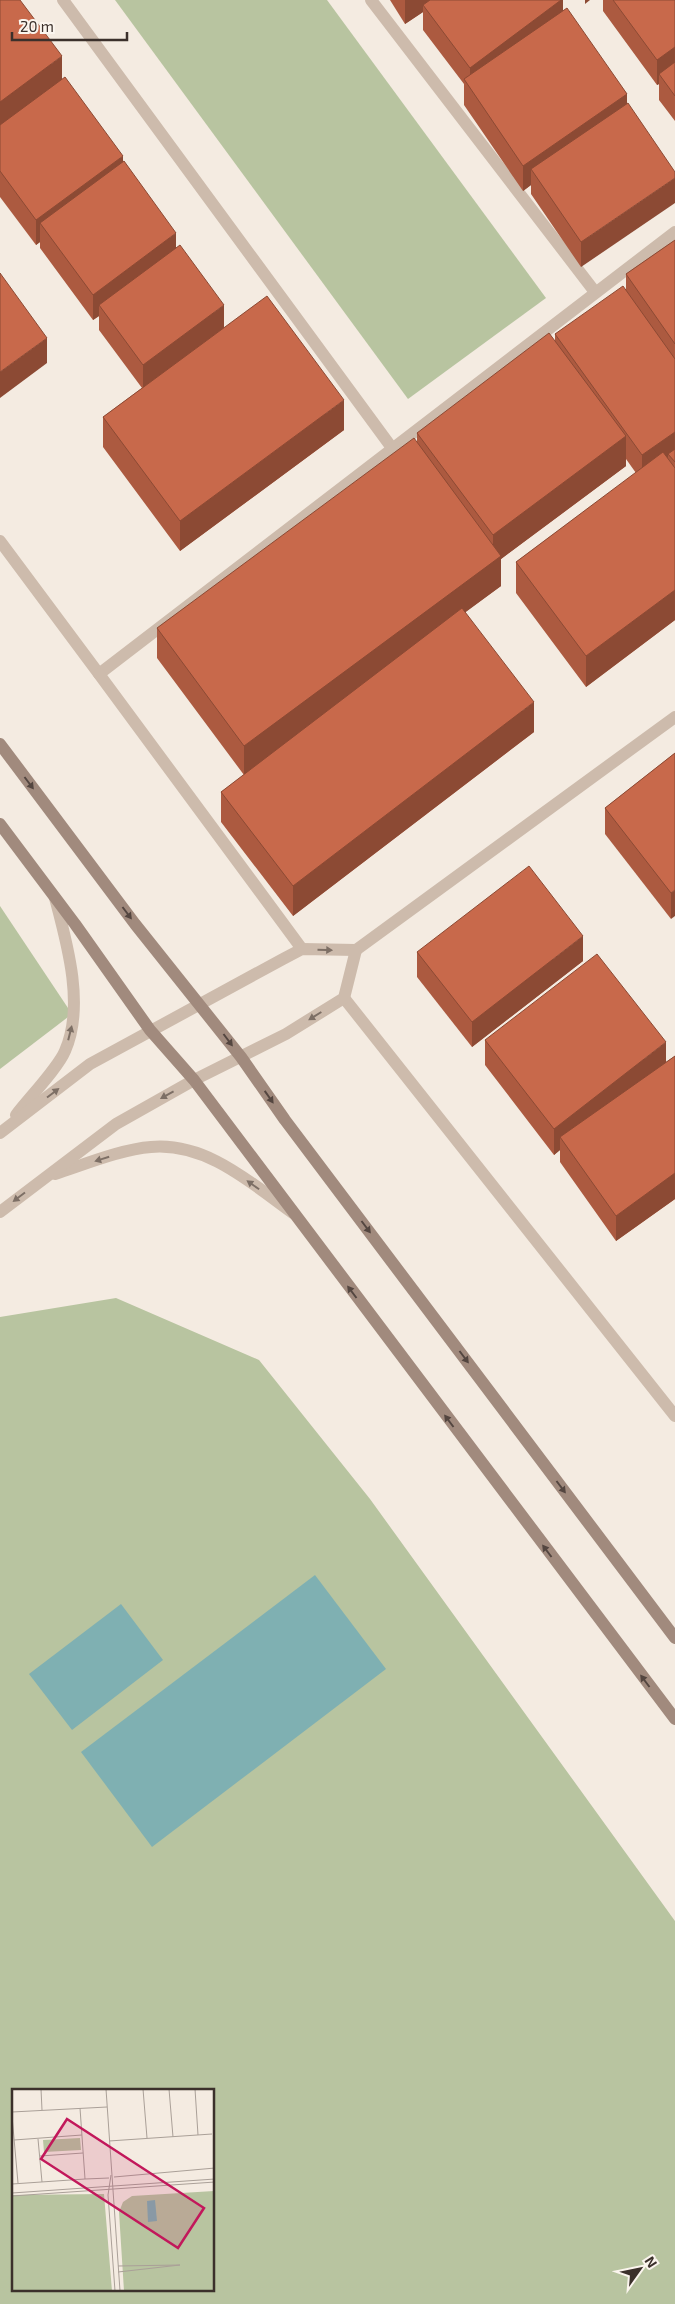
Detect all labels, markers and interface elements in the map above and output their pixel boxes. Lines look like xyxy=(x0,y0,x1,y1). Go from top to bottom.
scale bar xyxy=(12,10,128,42)
text: 20 m xyxy=(20,17,54,35)
one-way arrow xyxy=(24,776,35,789)
one-way arrow xyxy=(122,906,132,920)
one-way arrow xyxy=(318,946,334,954)
one-way arrow xyxy=(308,1012,321,1021)
one-way arrow xyxy=(66,1026,74,1041)
one-way arrow xyxy=(223,1033,234,1046)
one-way arrow xyxy=(46,1087,59,1098)
one-way arrow xyxy=(264,1090,274,1104)
one-way arrow xyxy=(160,1091,174,1100)
one-way arrow xyxy=(94,1155,109,1163)
one-way arrow xyxy=(246,1180,260,1190)
one-way arrow xyxy=(13,1192,26,1203)
one-way arrow xyxy=(361,1220,371,1234)
one-way arrow xyxy=(346,1286,357,1299)
one-way arrow xyxy=(458,1350,469,1363)
one-way arrow xyxy=(444,1415,455,1428)
one-way arrow xyxy=(556,1480,567,1493)
one-way arrow xyxy=(542,1544,552,1558)
one-way arrow xyxy=(640,1675,651,1688)
inset map xyxy=(12,2089,215,2292)
north arrow xyxy=(615,2244,665,2294)
text: N xyxy=(641,2253,661,2271)

